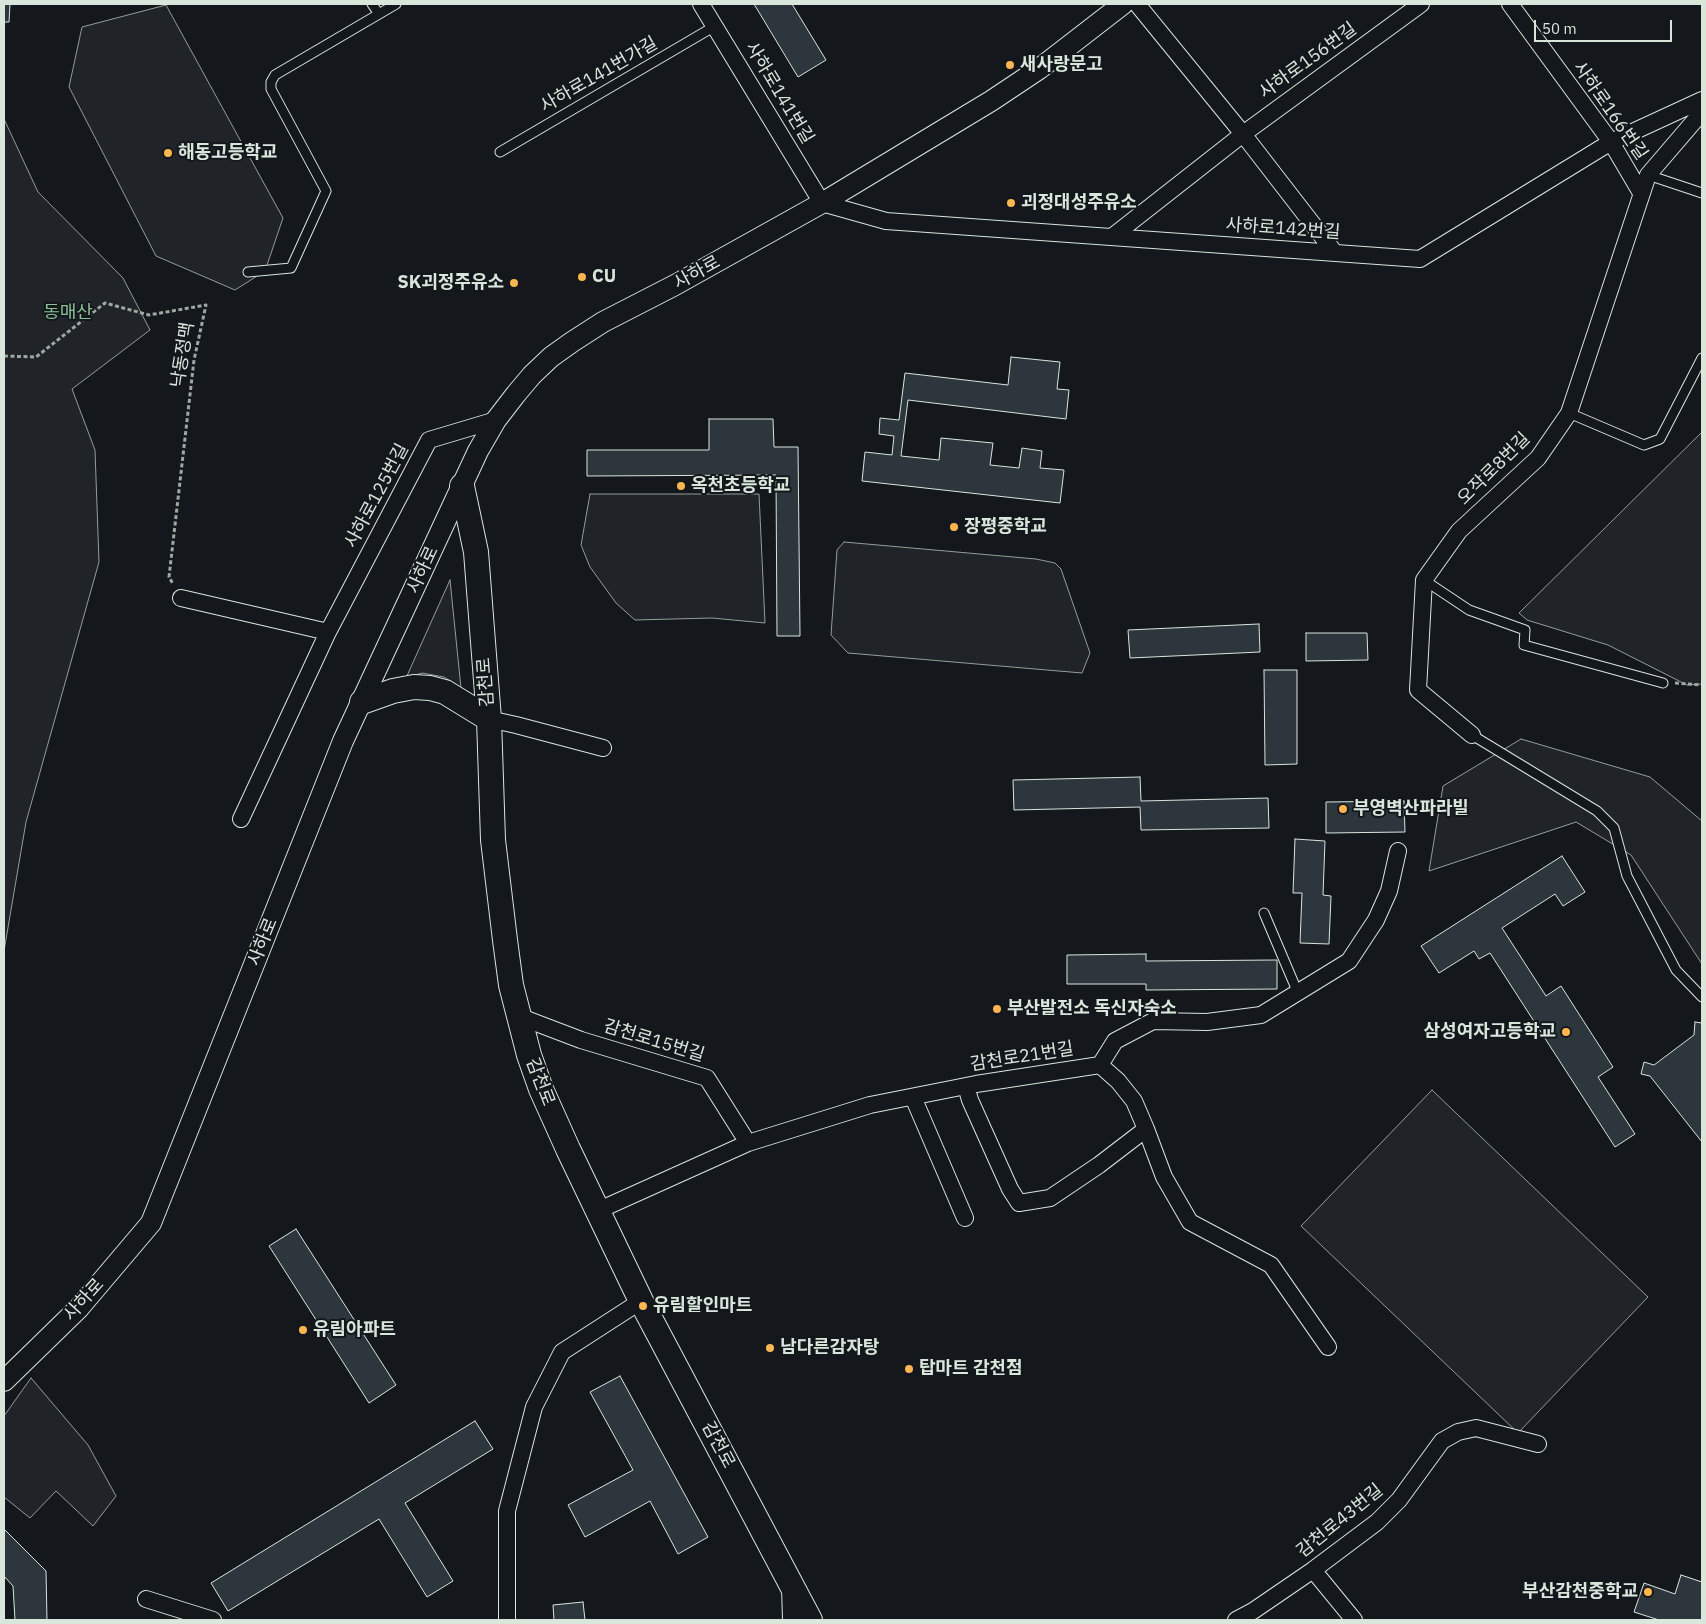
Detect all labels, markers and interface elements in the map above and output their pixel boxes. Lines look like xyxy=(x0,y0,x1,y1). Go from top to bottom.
scale bar xyxy=(1536,10,1674,42)
street label: 사하로156번길 xyxy=(1255,18,1361,104)
text: 50 m xyxy=(1542,19,1577,38)
street label: 사하로141번가길 xyxy=(537,33,661,117)
street label: 사하로141번길 xyxy=(740,38,818,148)
place label: 새사랑문고 xyxy=(1020,54,1103,76)
street label: 사하로166번길 xyxy=(1568,58,1652,164)
marker: 새사랑문고 xyxy=(1004,59,1016,71)
place label: 해동고등학교 xyxy=(178,142,277,164)
marker: 해동고등학교 xyxy=(162,147,174,159)
place label: 괴정대성주유소 xyxy=(1021,192,1137,214)
marker: 괴정대성주유소 xyxy=(1005,197,1017,209)
street label: 사하로142번길 xyxy=(1225,214,1341,244)
street label: 사하로 xyxy=(670,252,724,294)
place label: CU xyxy=(592,266,616,288)
marker: CU xyxy=(576,271,588,283)
place label: SK괴정주유소 xyxy=(397,272,504,294)
marker: SK괴정주유소 xyxy=(508,277,520,289)
park label: 동매산 xyxy=(43,302,93,324)
street label: 낙동정맥 xyxy=(167,321,199,389)
street label: 오작로8번길 xyxy=(1453,428,1535,510)
street label: 사하로125번길 xyxy=(340,440,414,552)
place label: 옥천초등학교 xyxy=(691,475,790,497)
marker: 옥천초등학교 xyxy=(675,480,687,492)
place label: 장평중학교 xyxy=(964,516,1047,538)
marker: 장평중학교 xyxy=(948,521,960,533)
street label: 사하로 xyxy=(403,543,443,597)
street label: 감천로 xyxy=(473,656,499,708)
place label: 부영벽산파라빌 xyxy=(1353,798,1469,820)
marker: 부영벽산파라빌 xyxy=(1337,803,1349,815)
street label: 사하로 xyxy=(244,915,282,969)
place label: 부산발전소 독신자숙소 xyxy=(1007,998,1177,1020)
marker: 부산발전소 독신자숙소 xyxy=(991,1003,1003,1015)
street label: 감천로15번길 xyxy=(601,1015,707,1067)
place label: 삼성여자고등학교 xyxy=(1424,1021,1556,1043)
marker: 삼성여자고등학교 xyxy=(1560,1026,1572,1038)
street label: 감천로21번길 xyxy=(969,1038,1075,1076)
street label: 감천로 xyxy=(521,1055,559,1109)
street label: 사하로 xyxy=(59,1274,109,1326)
place label: 유림할인마트 xyxy=(653,1295,752,1317)
marker: 유림할인마트 xyxy=(637,1300,649,1312)
place label: 유림아파트 xyxy=(313,1319,396,1341)
marker: 유림아파트 xyxy=(297,1324,309,1336)
place label: 남다른감자탕 xyxy=(780,1337,879,1359)
marker: 남다른감자탕 xyxy=(764,1342,776,1354)
place label: 탑마트 감천점 xyxy=(919,1358,1023,1380)
marker: 탑마트 감천점 xyxy=(903,1363,915,1375)
street label: 감천로 xyxy=(697,1418,739,1472)
street label: 감천로43번길 xyxy=(1293,1480,1387,1562)
place label: 부산감천중학교 xyxy=(1522,1581,1638,1603)
marker: 부산감천중학교 xyxy=(1642,1586,1654,1598)

